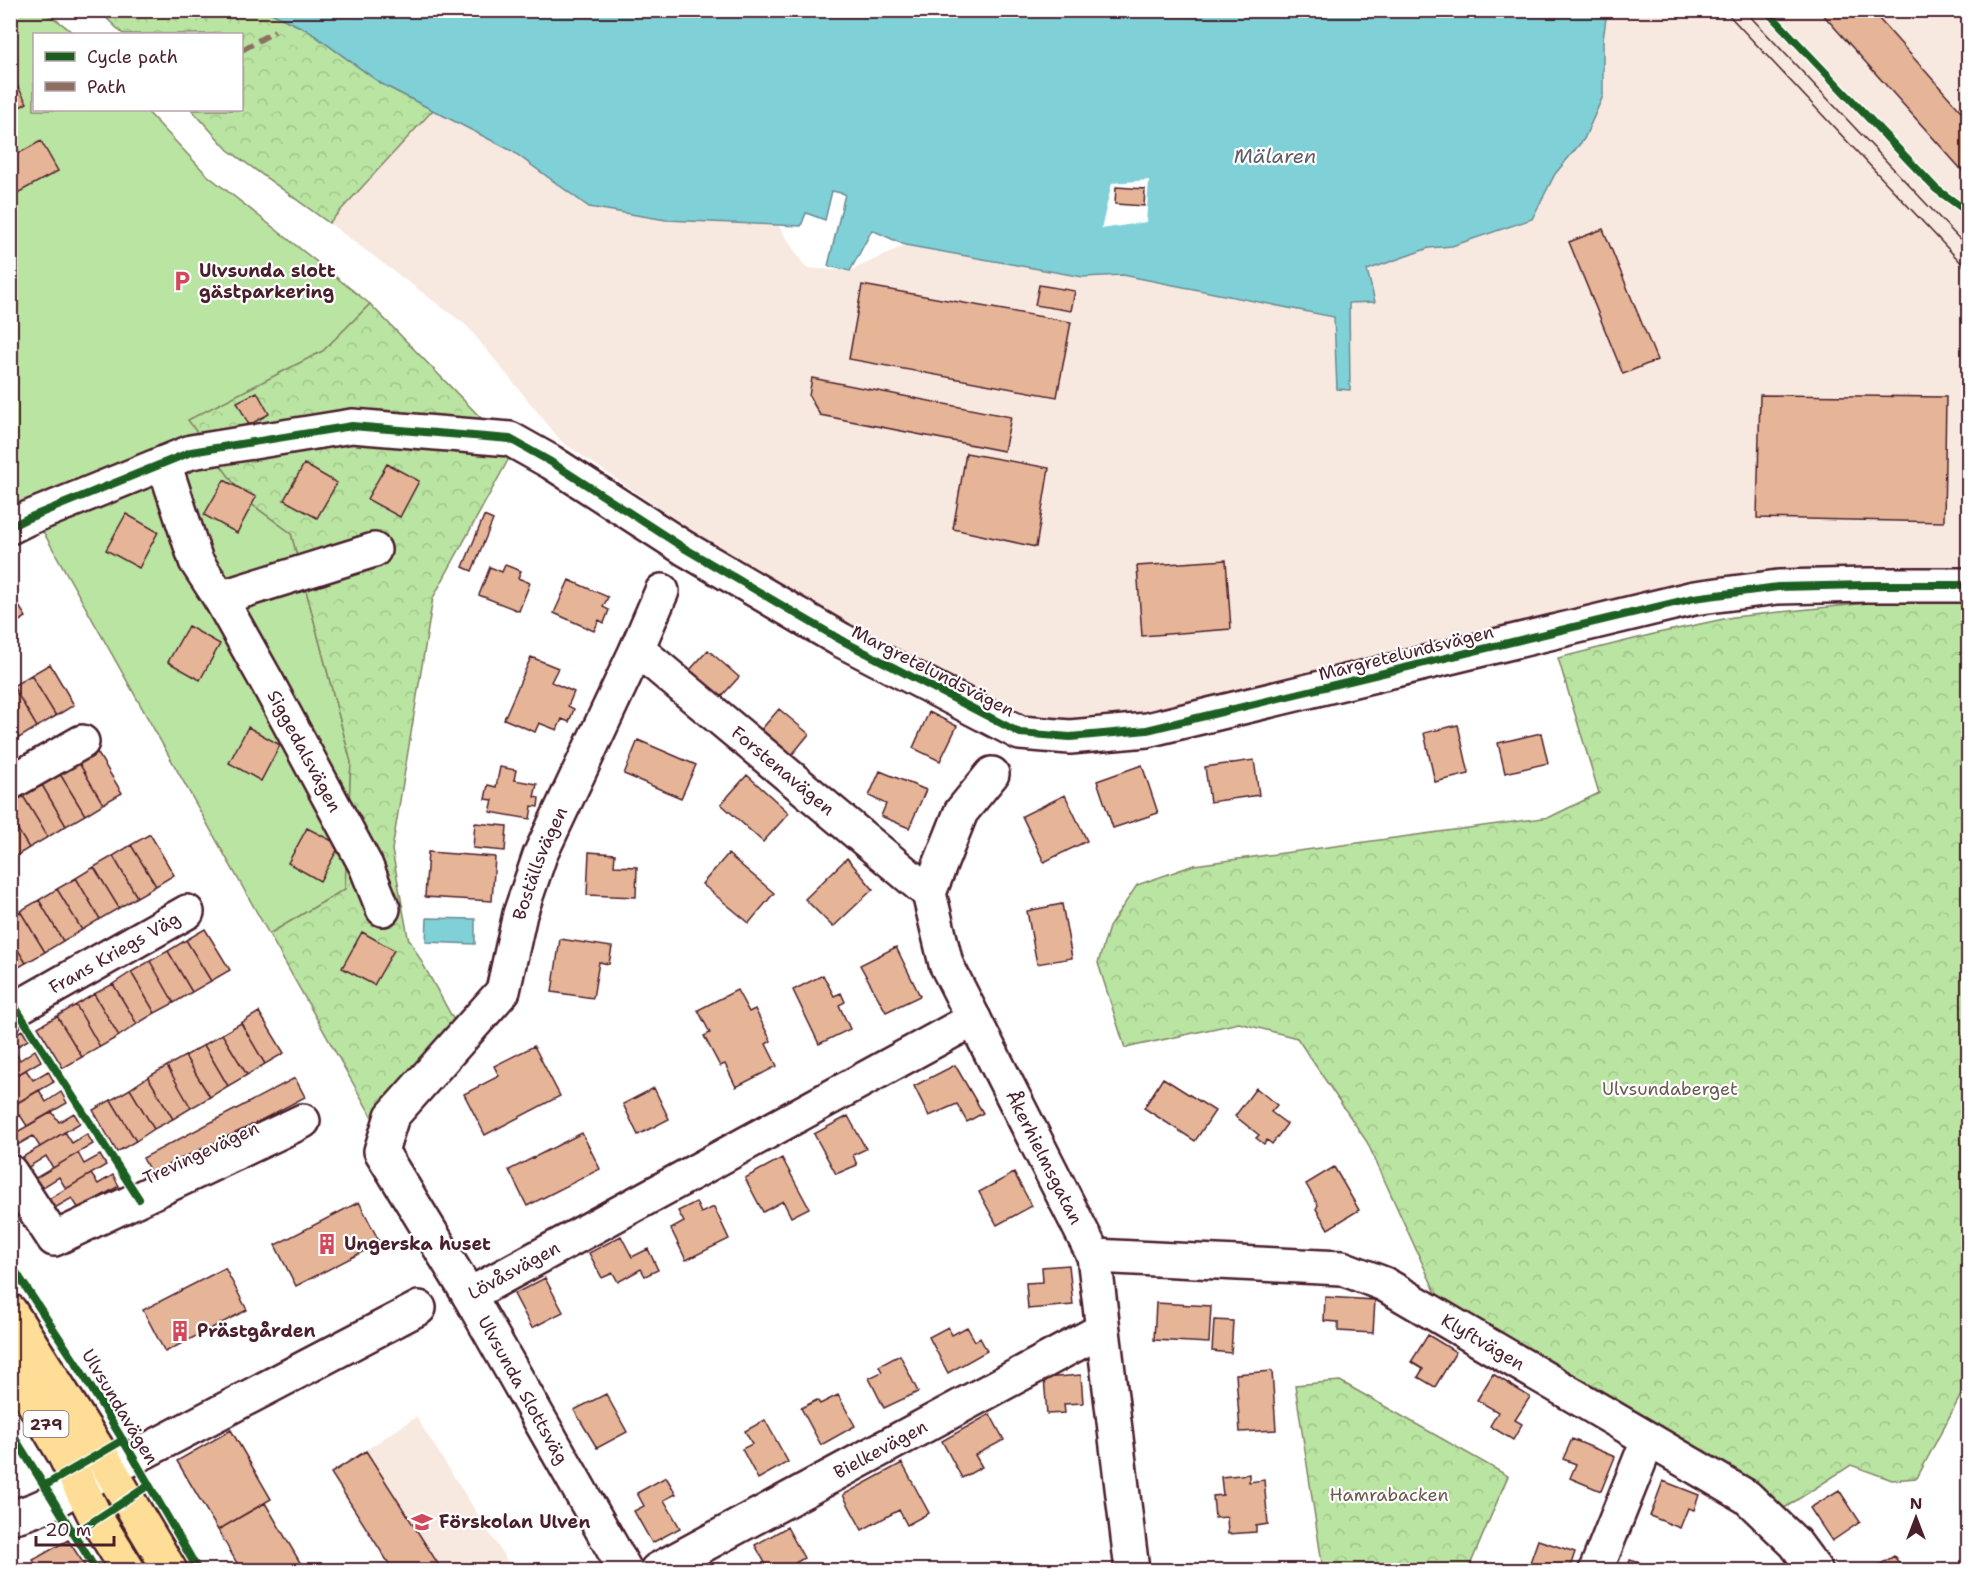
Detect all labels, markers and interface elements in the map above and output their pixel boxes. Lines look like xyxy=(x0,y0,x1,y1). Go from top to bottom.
legend xyxy=(33,33,243,111)
text: Cycle path xyxy=(87,45,178,69)
text: Path xyxy=(87,75,126,99)
water label: Mälaren xyxy=(1234,143,1316,169)
place label: Ulvsunda slott gästparkering xyxy=(199,259,336,304)
parking icon: Ulvsunda slott gästparkering xyxy=(170,269,194,293)
street label: Margretelundsvägen xyxy=(847,619,1019,723)
street label: Margretelundsvägen xyxy=(1316,620,1496,686)
street label: Siggedalsvägen xyxy=(262,686,347,817)
street label: Forstenavägen xyxy=(726,721,839,821)
street label: Boställsvägen xyxy=(507,803,573,922)
street label: Frans Kriegs Väg xyxy=(45,906,184,1000)
park label: Ulvsundaberget xyxy=(1602,1077,1738,1101)
street label: Åkerhielmsgatan xyxy=(1000,1086,1088,1229)
street label: Trevingevägen xyxy=(139,1116,263,1190)
building icon: Ungerska huset xyxy=(315,1232,339,1256)
place label: Ungerska huset xyxy=(344,1232,491,1256)
street label: Lövåsvägen xyxy=(464,1236,564,1305)
street label: Klyftvägen xyxy=(1437,1308,1529,1376)
street label: Ulvsunda Slottsväg xyxy=(472,1312,574,1468)
building icon: Prästgården xyxy=(168,1319,192,1343)
place label: Prästgården xyxy=(197,1319,315,1343)
street label: Ulvsundavägen xyxy=(76,1345,164,1469)
road number: 279 xyxy=(24,1411,68,1437)
street label: Bielkevägen xyxy=(830,1414,932,1484)
park label: Hamrabacken xyxy=(1330,1483,1448,1507)
north arrow xyxy=(1886,1488,1946,1548)
text: N xyxy=(1910,1493,1922,1514)
scale bar xyxy=(36,1509,114,1547)
school or university icon: Förskolan Ulven xyxy=(410,1510,434,1534)
place label: Förskolan Ulven xyxy=(439,1510,590,1534)
text: 20 m xyxy=(45,1518,91,1542)

